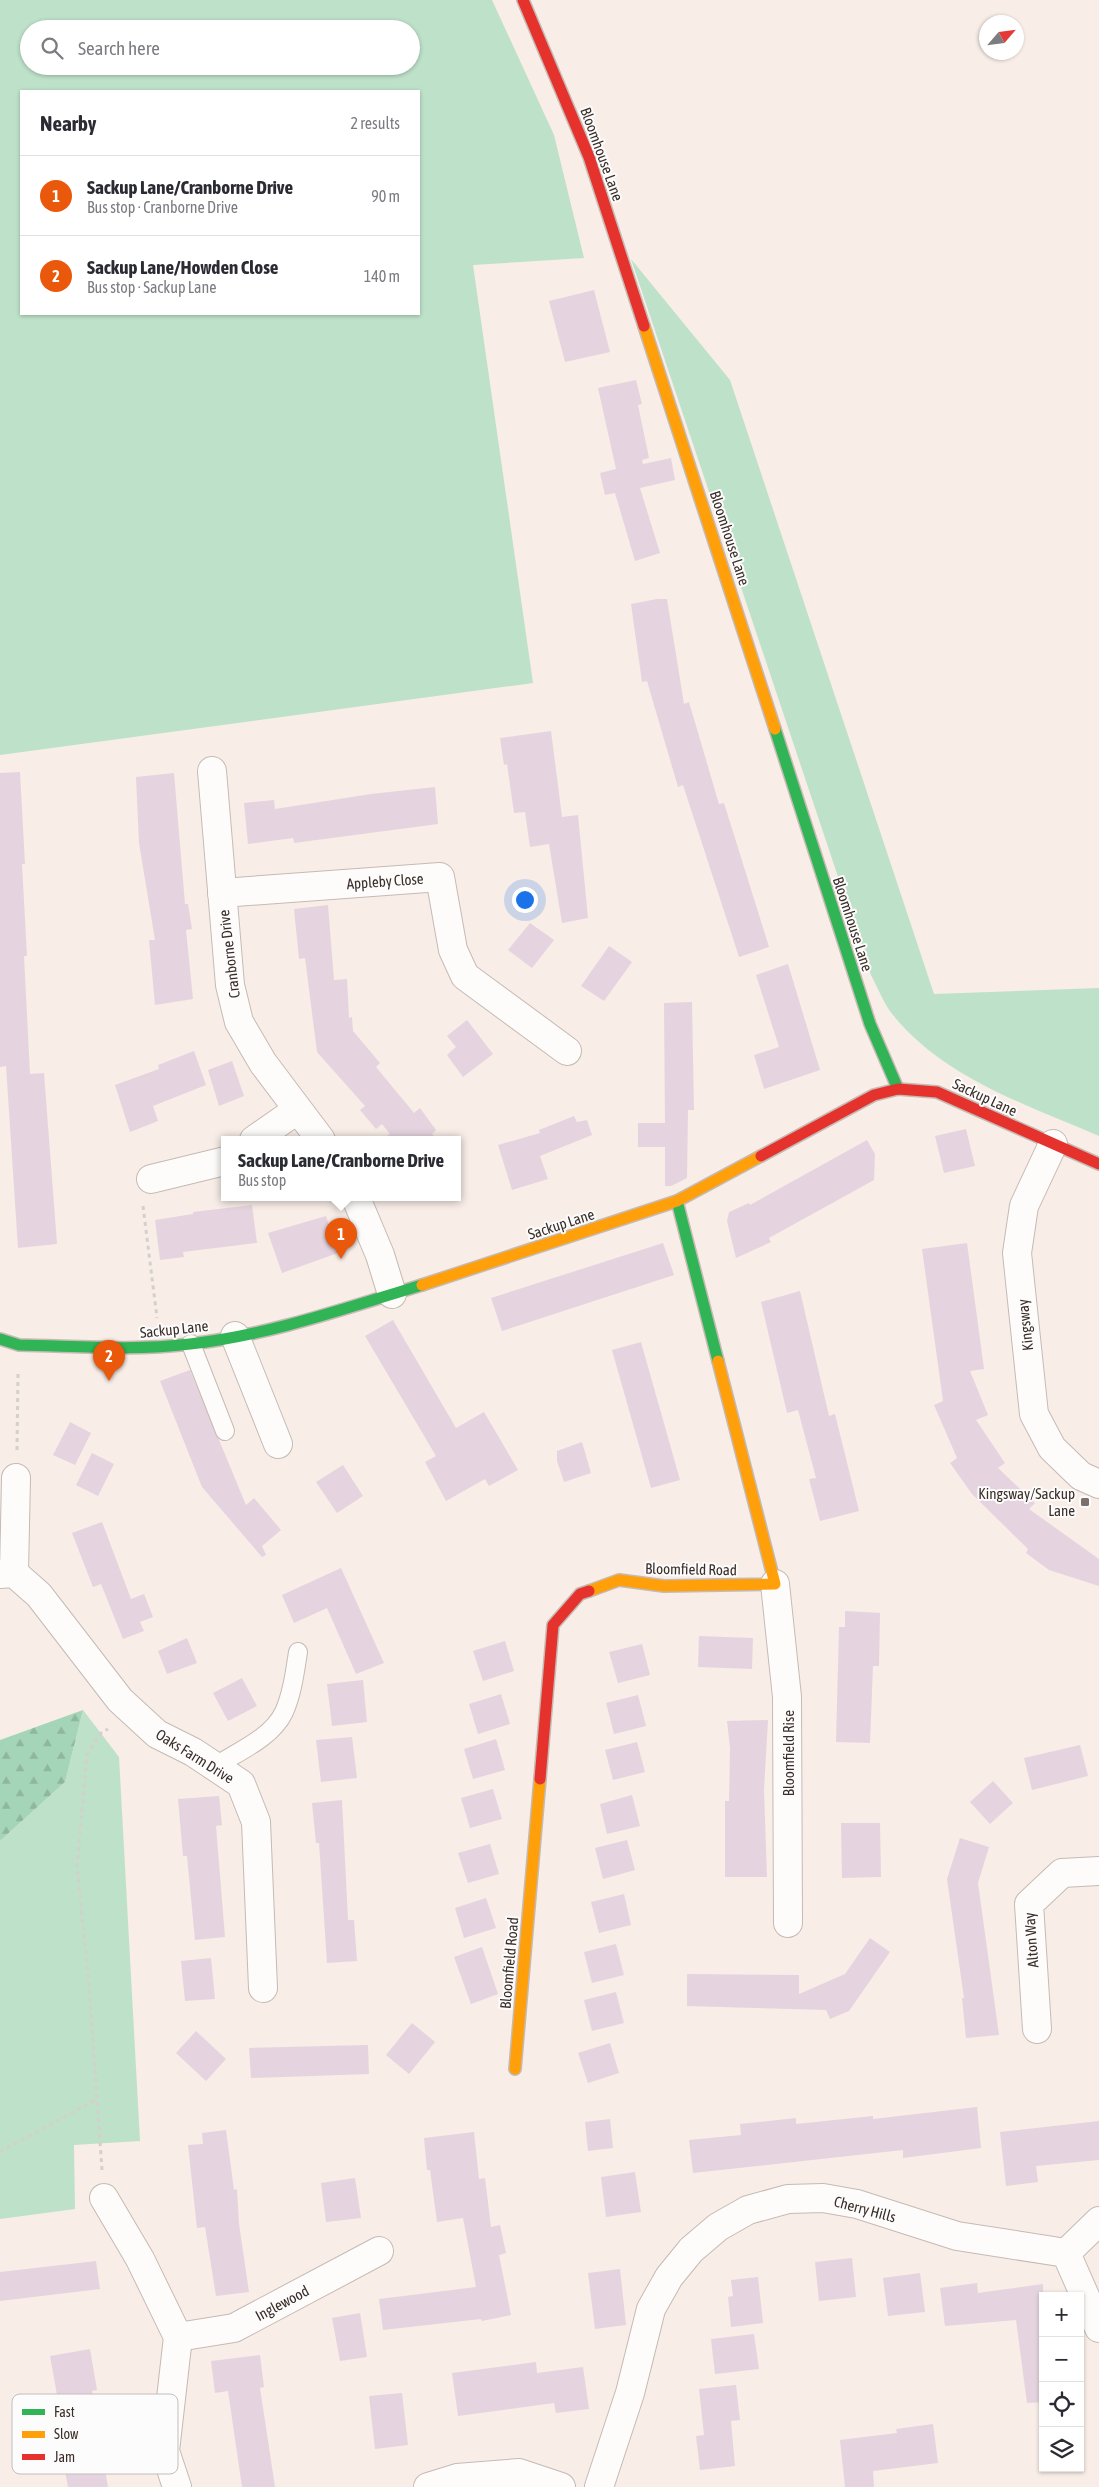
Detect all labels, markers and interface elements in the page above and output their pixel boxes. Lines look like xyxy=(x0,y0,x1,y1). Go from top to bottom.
north arrow xyxy=(979,15,1024,60)
search box xyxy=(20,20,420,75)
icon: search xyxy=(38,34,66,62)
text: Search here xyxy=(78,37,160,59)
street label: Bloomhouse Lane xyxy=(577,105,627,203)
text: Nearby xyxy=(40,111,96,135)
text: 2 results xyxy=(350,114,400,132)
text: Sackup Lane/Cranborne Drive xyxy=(87,176,293,198)
text: 1 xyxy=(52,187,60,205)
text: 90 m xyxy=(371,187,400,205)
text: Bus stop · Cranborne Drive xyxy=(87,198,238,216)
text: Sackup Lane/Howden Close xyxy=(87,256,278,278)
text: 2 xyxy=(52,267,60,285)
text: 140 m xyxy=(364,267,400,285)
text: Bus stop · Sackup Lane xyxy=(87,278,216,296)
street label: Bloomhouse Lane xyxy=(707,489,753,588)
street label: Appleby Close xyxy=(346,870,424,892)
street label: Bloomhouse Lane xyxy=(830,875,876,974)
your location xyxy=(512,887,538,913)
street label: Cranborne Drive xyxy=(215,909,243,999)
street label: Sackup Lane xyxy=(950,1075,1020,1119)
popup xyxy=(221,1136,461,1201)
text: Sackup Lane/Cranborne Drive xyxy=(238,1149,444,1171)
text: Bus stop xyxy=(238,1171,286,1189)
street label: Sackup Lane xyxy=(526,1205,596,1243)
pin: 1 xyxy=(325,1218,357,1259)
street label: Kingsway xyxy=(1014,1298,1036,1352)
street label: Sackup Lane xyxy=(139,1317,209,1341)
pin: 2 xyxy=(93,1340,125,1381)
place label: Kingsway/Sackup Lane xyxy=(978,1485,1075,1519)
marker: Kingsway/Sackup Lane xyxy=(1079,1496,1091,1508)
street label: Bloomfield Road xyxy=(645,1560,737,1578)
street label: Bloomfield Rise xyxy=(780,1710,797,1796)
street label: Oaks Farm Drive xyxy=(153,1725,237,1787)
street label: Alton Way xyxy=(1021,1912,1041,1968)
street label: Bloomfield Road xyxy=(497,1916,521,2010)
street label: Cherry Hills xyxy=(832,2193,898,2225)
street label: Inglewood xyxy=(252,2282,312,2324)
map controls xyxy=(1039,2292,1084,2472)
button: + xyxy=(1039,2292,1084,2337)
button: − xyxy=(1039,2337,1084,2382)
button: locate xyxy=(1039,2382,1084,2427)
legend xyxy=(12,2394,178,2474)
text: Fast xyxy=(54,2404,75,2420)
text: Slow xyxy=(54,2426,79,2442)
button: layers xyxy=(1039,2427,1084,2472)
text: Jam xyxy=(54,2449,75,2465)

